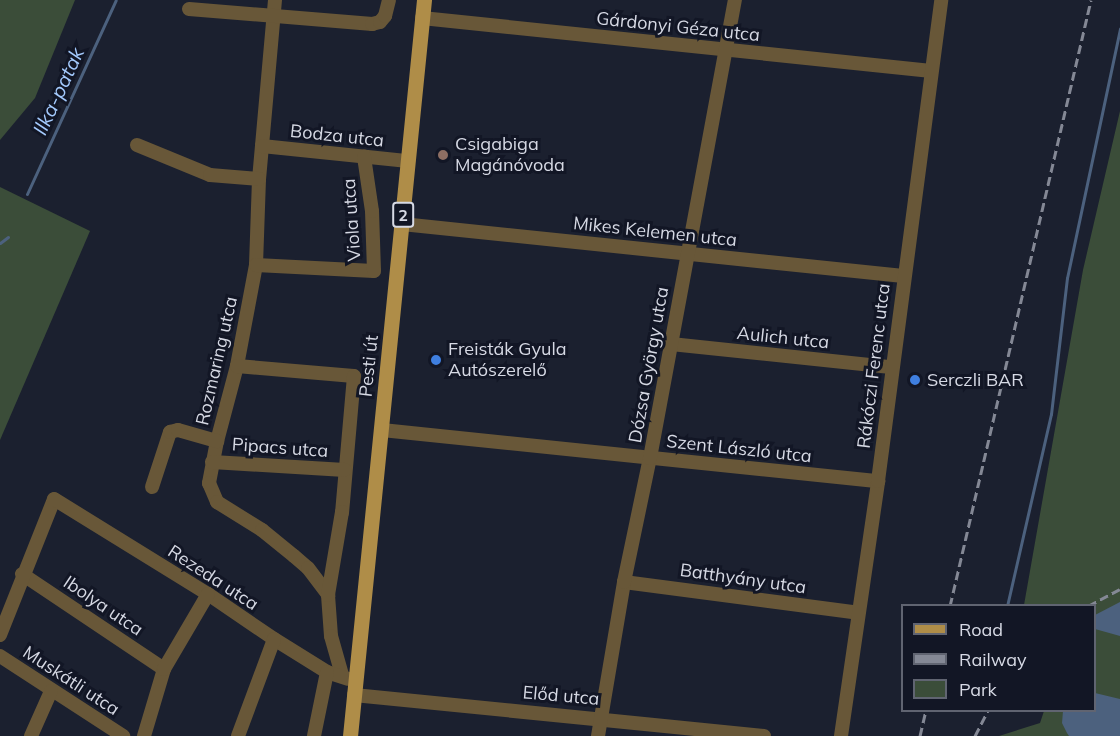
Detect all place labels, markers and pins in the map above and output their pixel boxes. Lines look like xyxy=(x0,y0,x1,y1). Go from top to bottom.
place label: Csigabiga Magánóvoda xyxy=(455,134,565,176)
marker: Csigabiga Magánóvoda xyxy=(436,148,450,162)
place label: Freisták Gyula Autószerelő xyxy=(448,339,567,382)
marker: Freisták Gyula Autószerelő xyxy=(429,353,443,367)
place label: Serczli BAR xyxy=(927,369,1024,391)
marker: Serczli BAR xyxy=(908,373,922,387)

